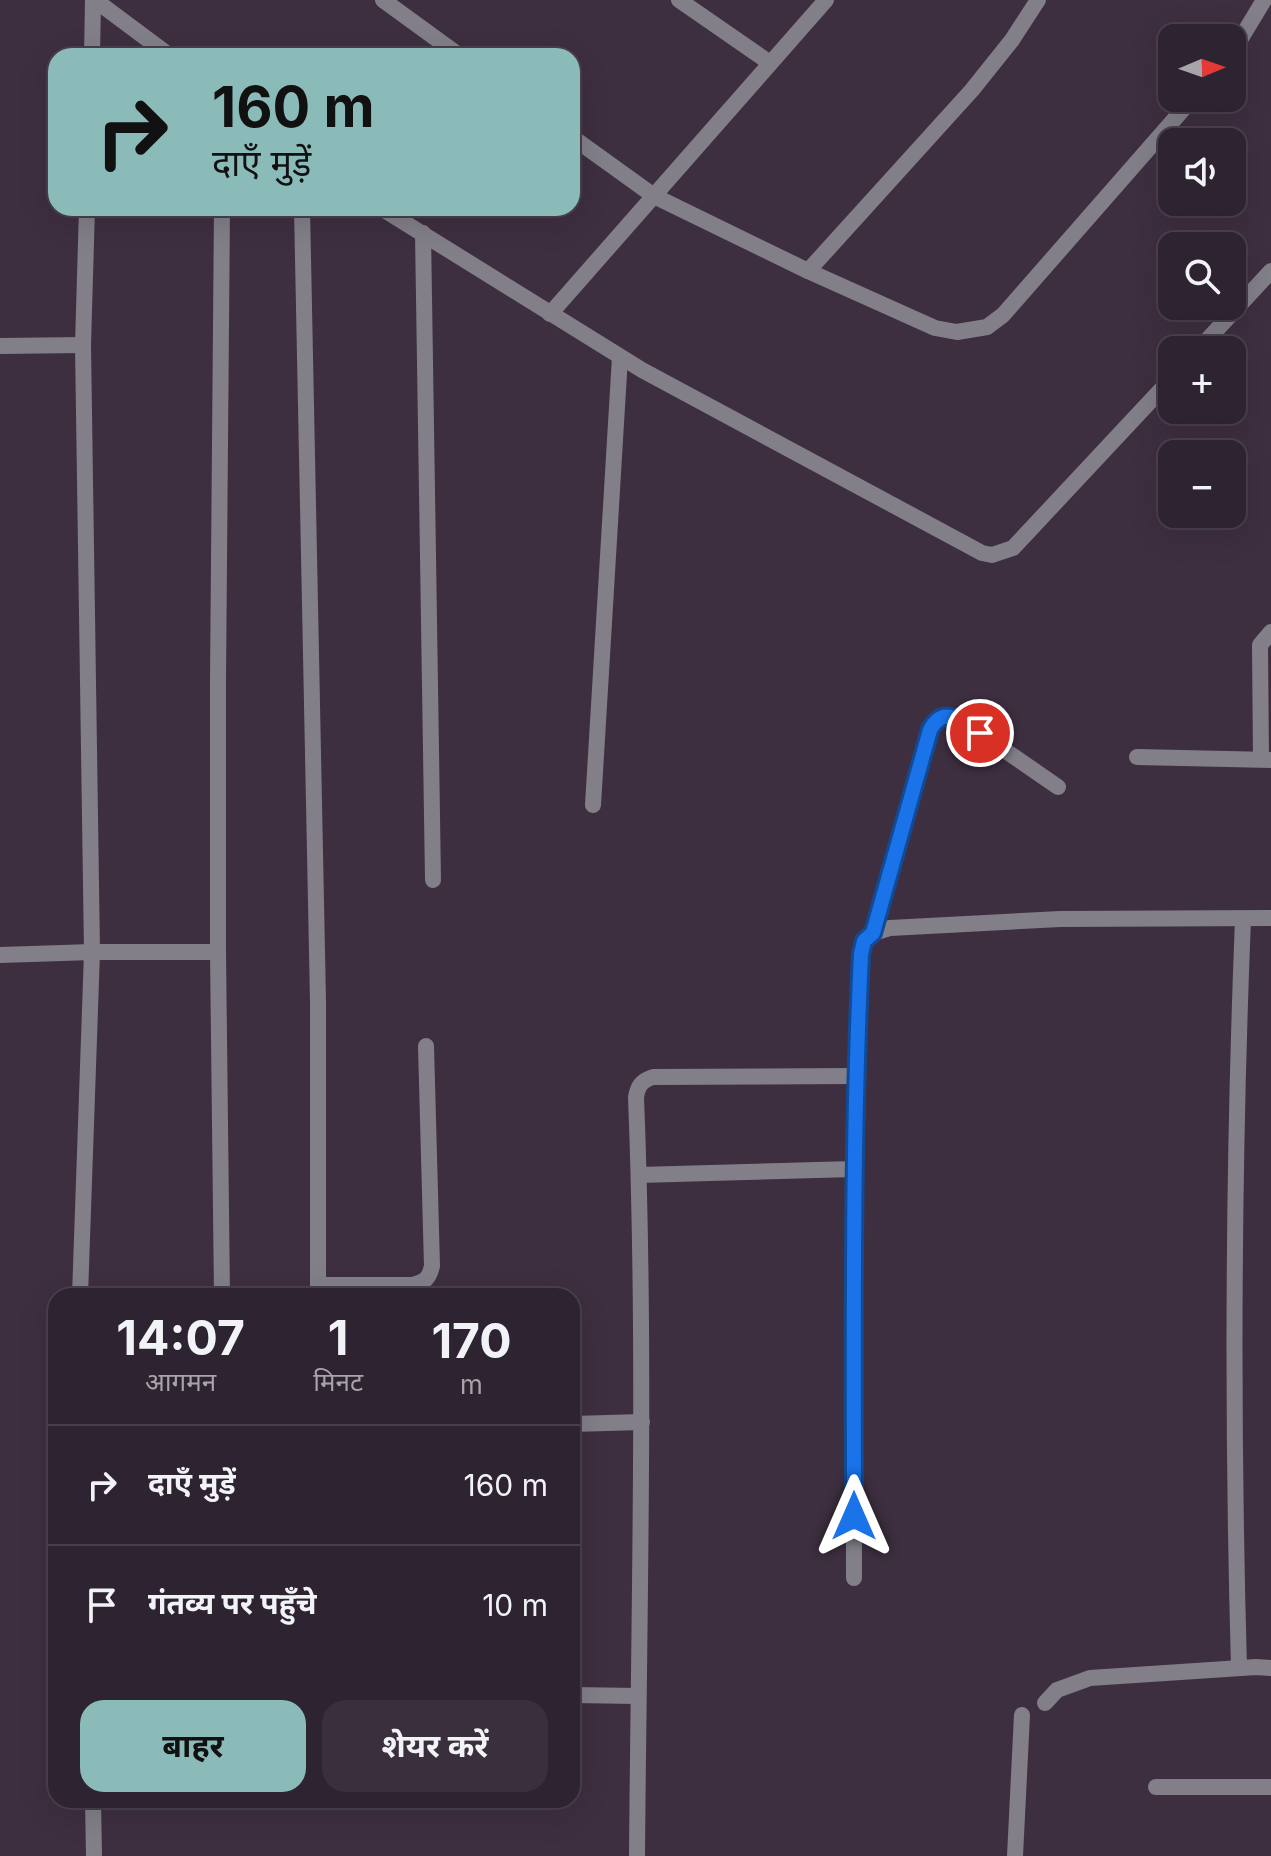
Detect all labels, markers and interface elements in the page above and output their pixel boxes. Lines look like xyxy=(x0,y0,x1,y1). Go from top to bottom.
north arrow xyxy=(1158,24,1246,112)
map controls xyxy=(1158,24,1246,528)
text: 160 m xyxy=(212,73,375,141)
icon: right xyxy=(80,80,184,184)
button: sound xyxy=(1158,128,1246,216)
text: दाएँ मुड़ें xyxy=(212,141,311,185)
button: search xyxy=(1158,232,1246,320)
button: + xyxy=(1158,336,1246,424)
button: − xyxy=(1158,440,1246,528)
pin xyxy=(946,699,1014,767)
icon: arrive xyxy=(958,711,1002,755)
text: 14:07 xyxy=(116,1308,245,1367)
text: 1 xyxy=(328,1308,348,1367)
text: 170 xyxy=(431,1311,512,1370)
text: आगमन xyxy=(145,1366,216,1397)
text: मिनट xyxy=(313,1366,363,1397)
text: m xyxy=(460,1369,483,1400)
icon: right xyxy=(80,1463,124,1507)
text: दाएँ मुड़ें xyxy=(148,1465,236,1501)
text: 160 m xyxy=(464,1467,548,1503)
position arrow xyxy=(812,1474,896,1558)
icon: arrive xyxy=(80,1583,124,1627)
text: गंतव्य पर पहुँचे xyxy=(148,1585,316,1621)
text: 10 m xyxy=(482,1587,548,1623)
button: बाहर xyxy=(80,1700,306,1792)
button: शेयर करें xyxy=(322,1700,548,1792)

